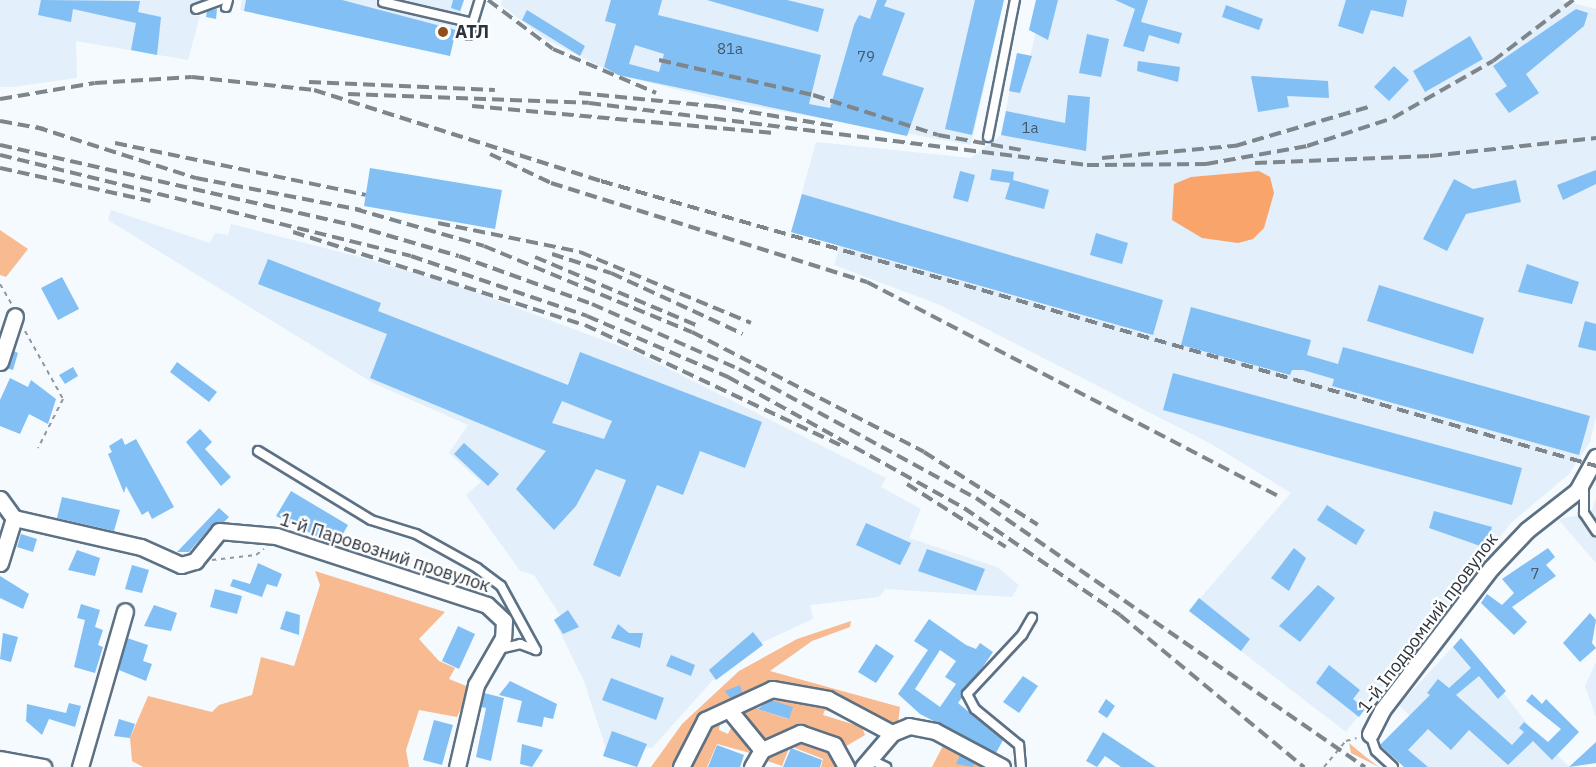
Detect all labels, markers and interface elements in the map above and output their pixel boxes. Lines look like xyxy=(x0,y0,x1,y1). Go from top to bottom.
place label: АТЛ xyxy=(455,21,489,43)
marker: АТЛ xyxy=(436,25,450,39)
house number: 81а xyxy=(717,40,743,58)
house number: 79 xyxy=(857,48,875,66)
house number: 1а xyxy=(1021,119,1039,137)
street label: 1-й Паровозний провулок xyxy=(277,509,493,597)
street label: 1-й Іподромний провулок xyxy=(1353,529,1503,717)
house number: 7 xyxy=(1531,565,1539,583)

